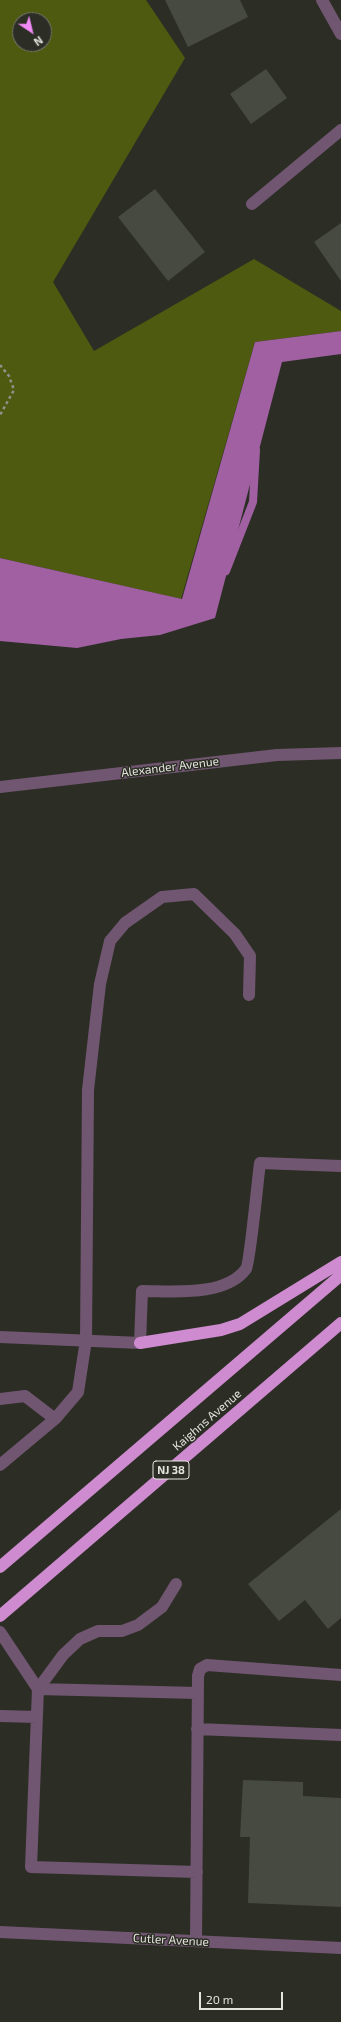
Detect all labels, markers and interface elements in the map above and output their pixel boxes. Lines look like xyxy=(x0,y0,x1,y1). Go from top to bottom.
north arrow xyxy=(12,12,52,52)
text: N xyxy=(32,34,46,49)
street label: Alexander Avenue xyxy=(120,754,220,780)
street label: Kaighns Avenue xyxy=(170,1386,244,1454)
road number: NJ 38 xyxy=(153,1461,189,1479)
street label: Cutler Avenue xyxy=(133,1931,209,1949)
scale bar xyxy=(201,1984,285,2010)
text: 20 m xyxy=(206,1992,233,2006)

